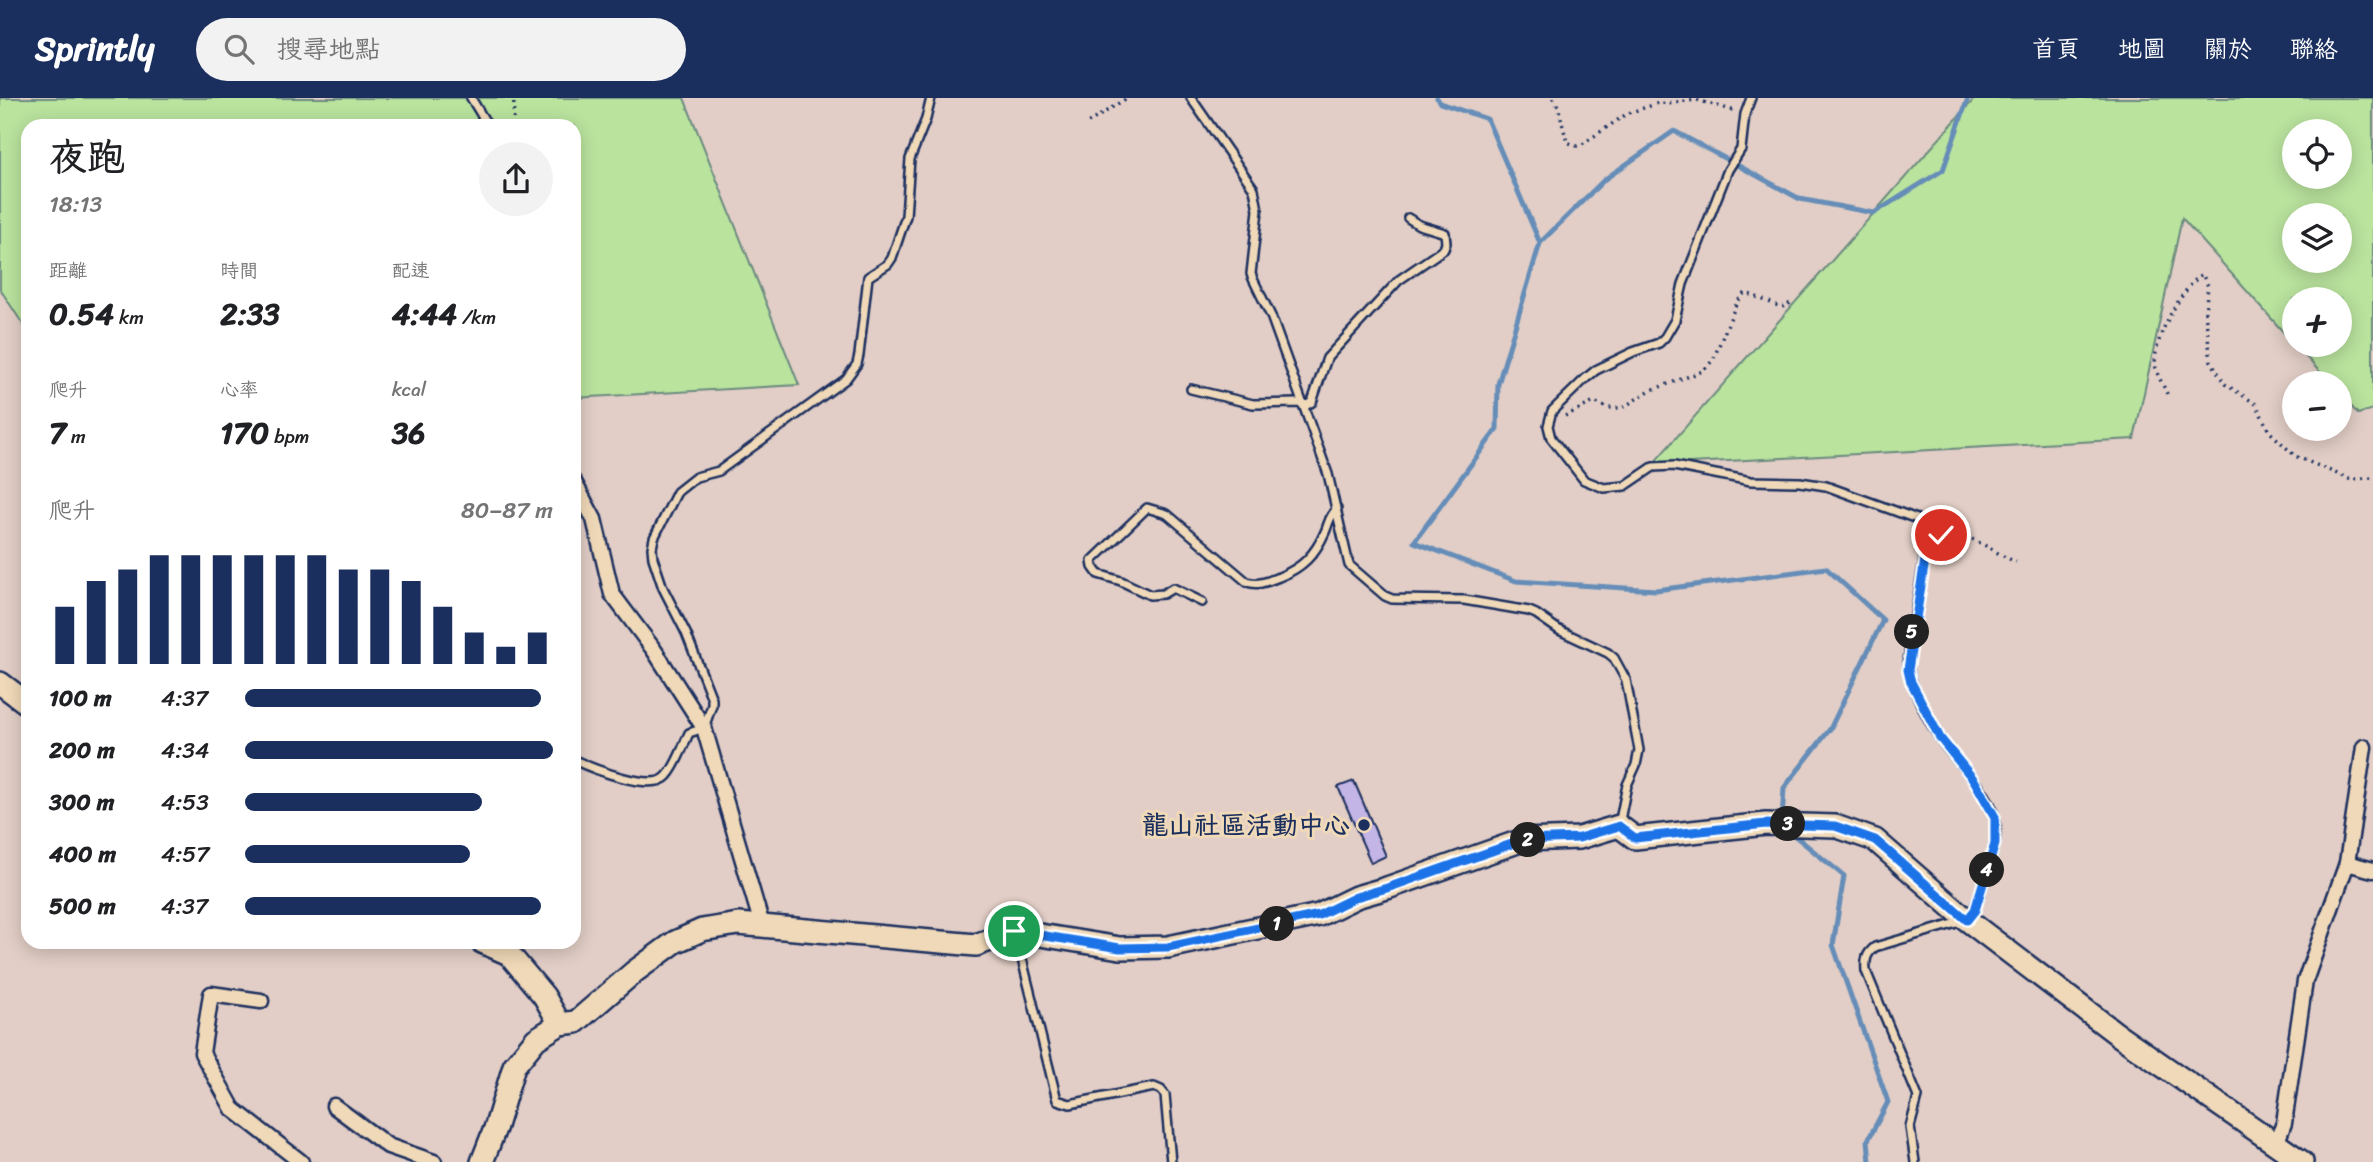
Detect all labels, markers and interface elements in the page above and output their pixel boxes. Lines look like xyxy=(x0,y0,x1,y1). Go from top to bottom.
search box xyxy=(196,18,686,81)
text: Sprintly xyxy=(35,20,154,78)
text: 搜尋地點 xyxy=(276,26,380,72)
text: 首頁 xyxy=(2032,28,2080,70)
text: 地圖 xyxy=(2118,28,2166,70)
text: 關於 xyxy=(2204,28,2252,70)
text: 聯絡 xyxy=(2290,28,2338,70)
icon: search xyxy=(220,30,258,68)
map controls xyxy=(2282,119,2352,441)
button: locate xyxy=(2282,119,2352,189)
text: 夜跑 xyxy=(49,124,125,191)
button: share xyxy=(479,142,553,216)
text: 18:13 xyxy=(49,184,102,225)
button: layers xyxy=(2282,203,2352,273)
text: 距離 xyxy=(49,254,87,287)
text: 時間 xyxy=(220,254,258,287)
text: 配速 xyxy=(392,254,430,287)
text: 0.54 xyxy=(49,287,114,341)
text: 2:33 xyxy=(220,287,280,341)
text: 4:44 xyxy=(392,287,457,341)
button: + xyxy=(2282,287,2352,357)
text: km xyxy=(114,301,144,334)
text: /km xyxy=(457,301,496,334)
button: − xyxy=(2282,371,2352,441)
text: 爬升 xyxy=(49,373,87,406)
text: 心率 xyxy=(220,373,258,406)
text: kcal xyxy=(392,373,426,406)
text: 7 xyxy=(49,406,66,460)
text: 170 xyxy=(220,406,269,460)
text: 36 xyxy=(392,406,425,460)
text: m xyxy=(66,420,86,453)
text: bpm xyxy=(269,420,309,453)
text: 爬升 xyxy=(49,490,95,531)
text: 80–87 m xyxy=(461,490,553,531)
pin xyxy=(1911,505,1971,565)
icon: check xyxy=(1922,516,1960,554)
pin: 5 xyxy=(1895,614,1930,650)
text: 5 xyxy=(1906,615,1917,648)
text: 100 m xyxy=(49,678,112,719)
text: 4:37 xyxy=(161,678,208,719)
text: 200 m xyxy=(49,730,115,771)
text: 4:34 xyxy=(161,730,209,771)
text: 300 m xyxy=(49,782,114,823)
text: 4:53 xyxy=(161,782,209,823)
place label: 龍山社區活動中心 xyxy=(1142,802,1350,848)
pin: 3 xyxy=(1770,806,1806,842)
text: 3 xyxy=(1782,807,1793,840)
marker: 龍山社區活動中心 xyxy=(1356,817,1372,833)
pin: 2 xyxy=(1510,822,1546,858)
text: 2 xyxy=(1522,823,1533,856)
text: 400 m xyxy=(49,834,116,875)
text: 4:57 xyxy=(161,834,210,875)
pin: 4 xyxy=(1969,852,2004,888)
text: 4 xyxy=(1981,853,1992,886)
text: 500 m xyxy=(49,886,116,927)
text: 4:37 xyxy=(161,886,208,927)
pin xyxy=(984,901,1044,961)
pin: 1 xyxy=(1260,906,1294,942)
text: 1 xyxy=(1272,907,1281,940)
icon: arrive xyxy=(995,912,1033,950)

